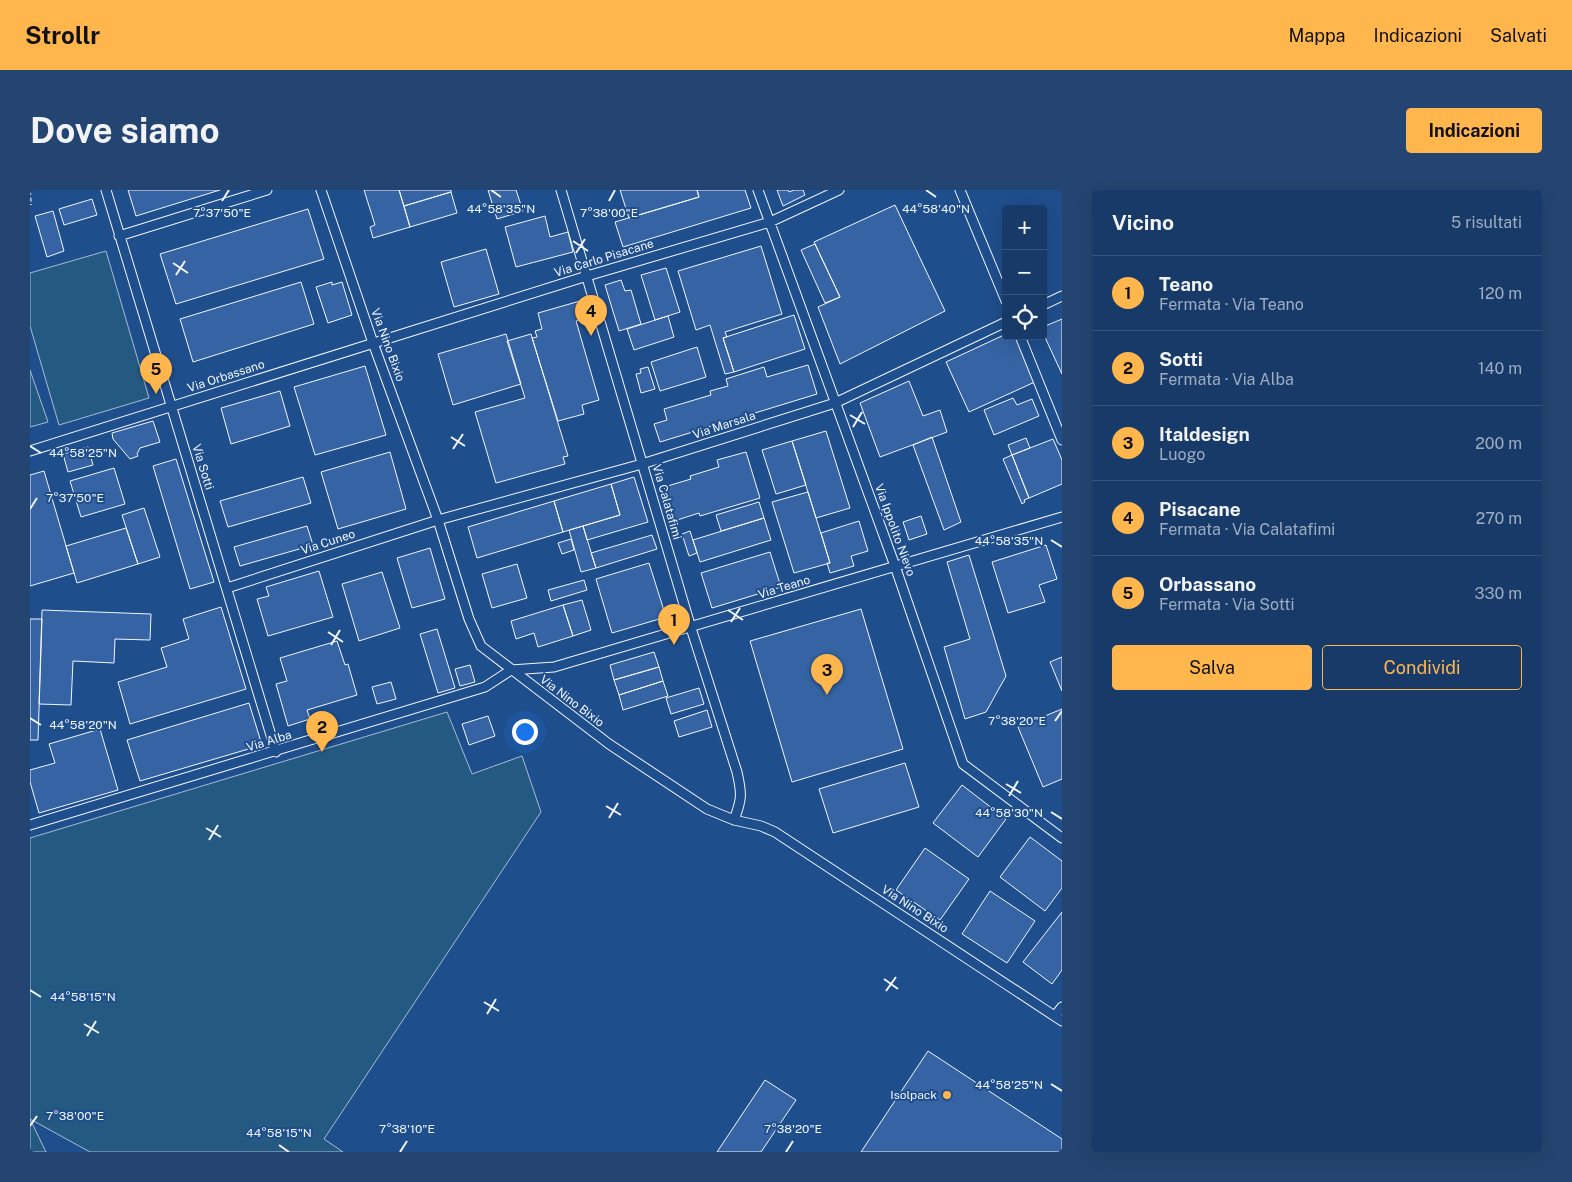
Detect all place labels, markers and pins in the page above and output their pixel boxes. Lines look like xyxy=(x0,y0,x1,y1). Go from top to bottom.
pin: 4 xyxy=(575,295,607,336)
pin: 5 xyxy=(140,353,172,394)
pin: 1 xyxy=(658,604,690,645)
pin: 3 xyxy=(811,654,843,695)
pin: 2 xyxy=(306,711,338,752)
place label: Isolpack xyxy=(890,1088,937,1102)
marker: Isolpack xyxy=(941,1089,953,1101)

